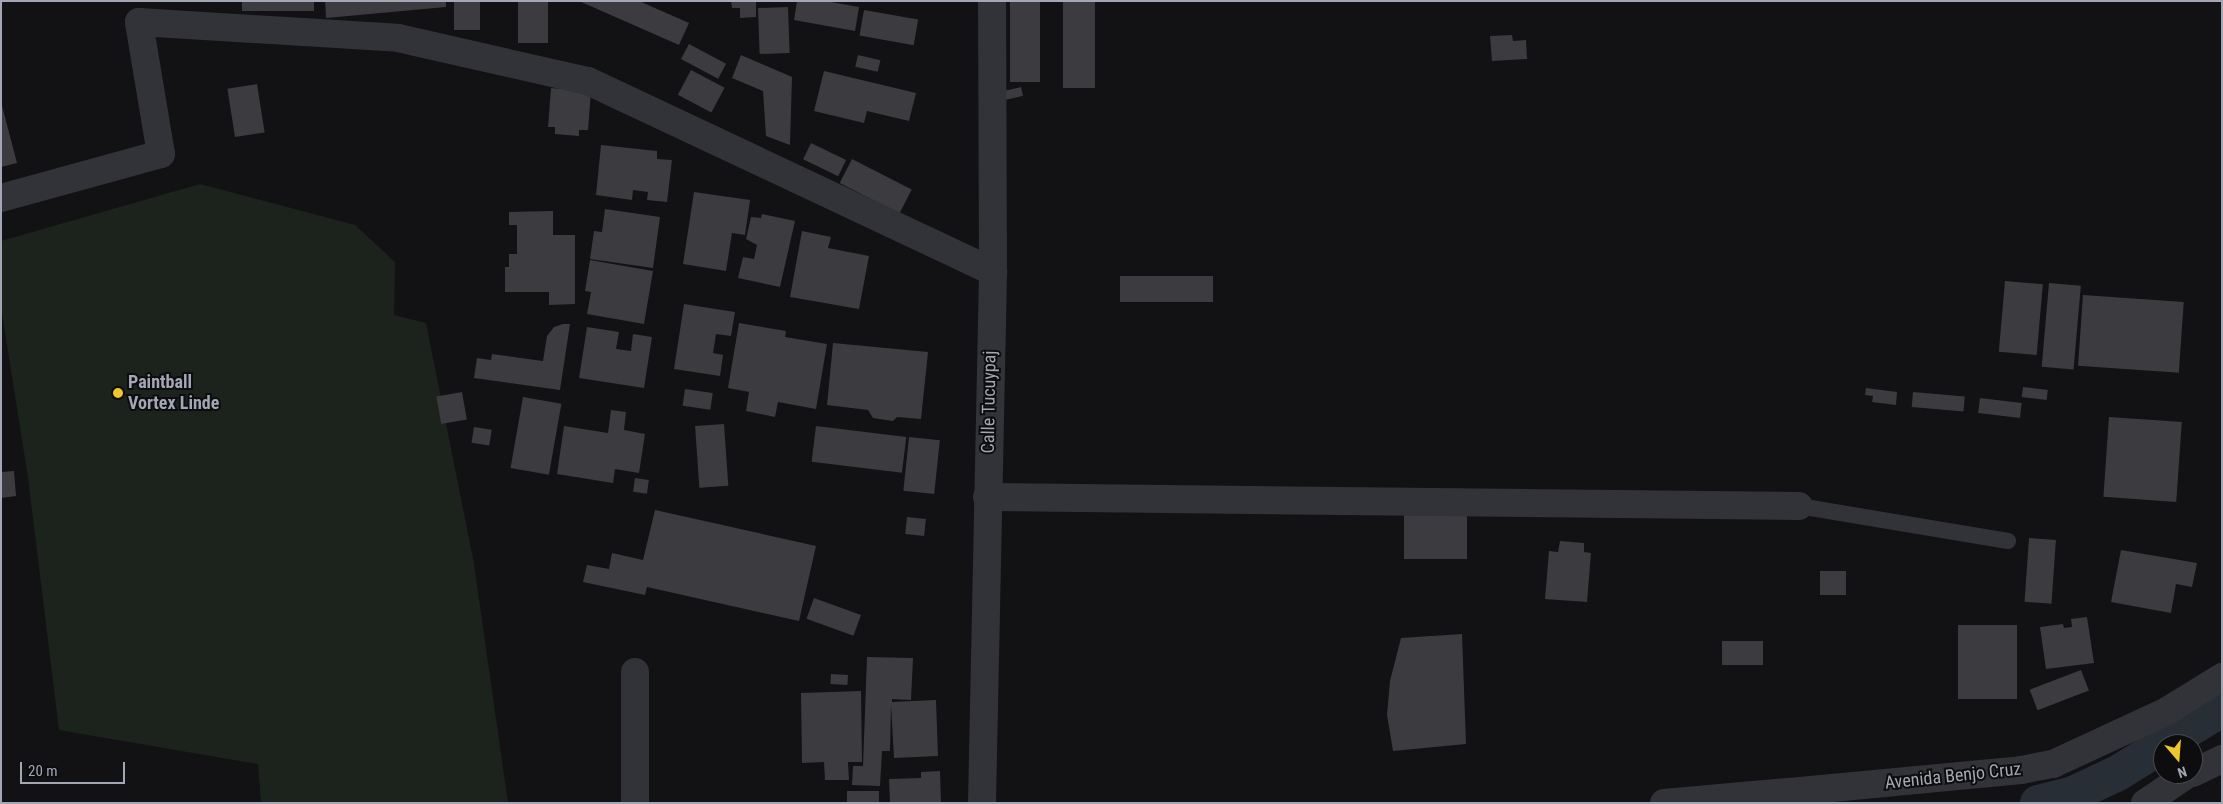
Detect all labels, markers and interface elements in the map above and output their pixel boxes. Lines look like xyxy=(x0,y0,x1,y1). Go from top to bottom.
street label: Calle Tucuypaj xyxy=(977,350,1001,454)
place label: Paintball Vortex Linde xyxy=(128,372,219,414)
marker: Paintball Vortex Linde xyxy=(112,387,124,399)
north arrow xyxy=(2153,734,2203,784)
scale bar xyxy=(22,752,128,784)
street label: Avenida Benjo Cruz xyxy=(1884,758,2022,794)
text: 20 m xyxy=(28,762,58,780)
text: N xyxy=(2176,763,2189,781)

